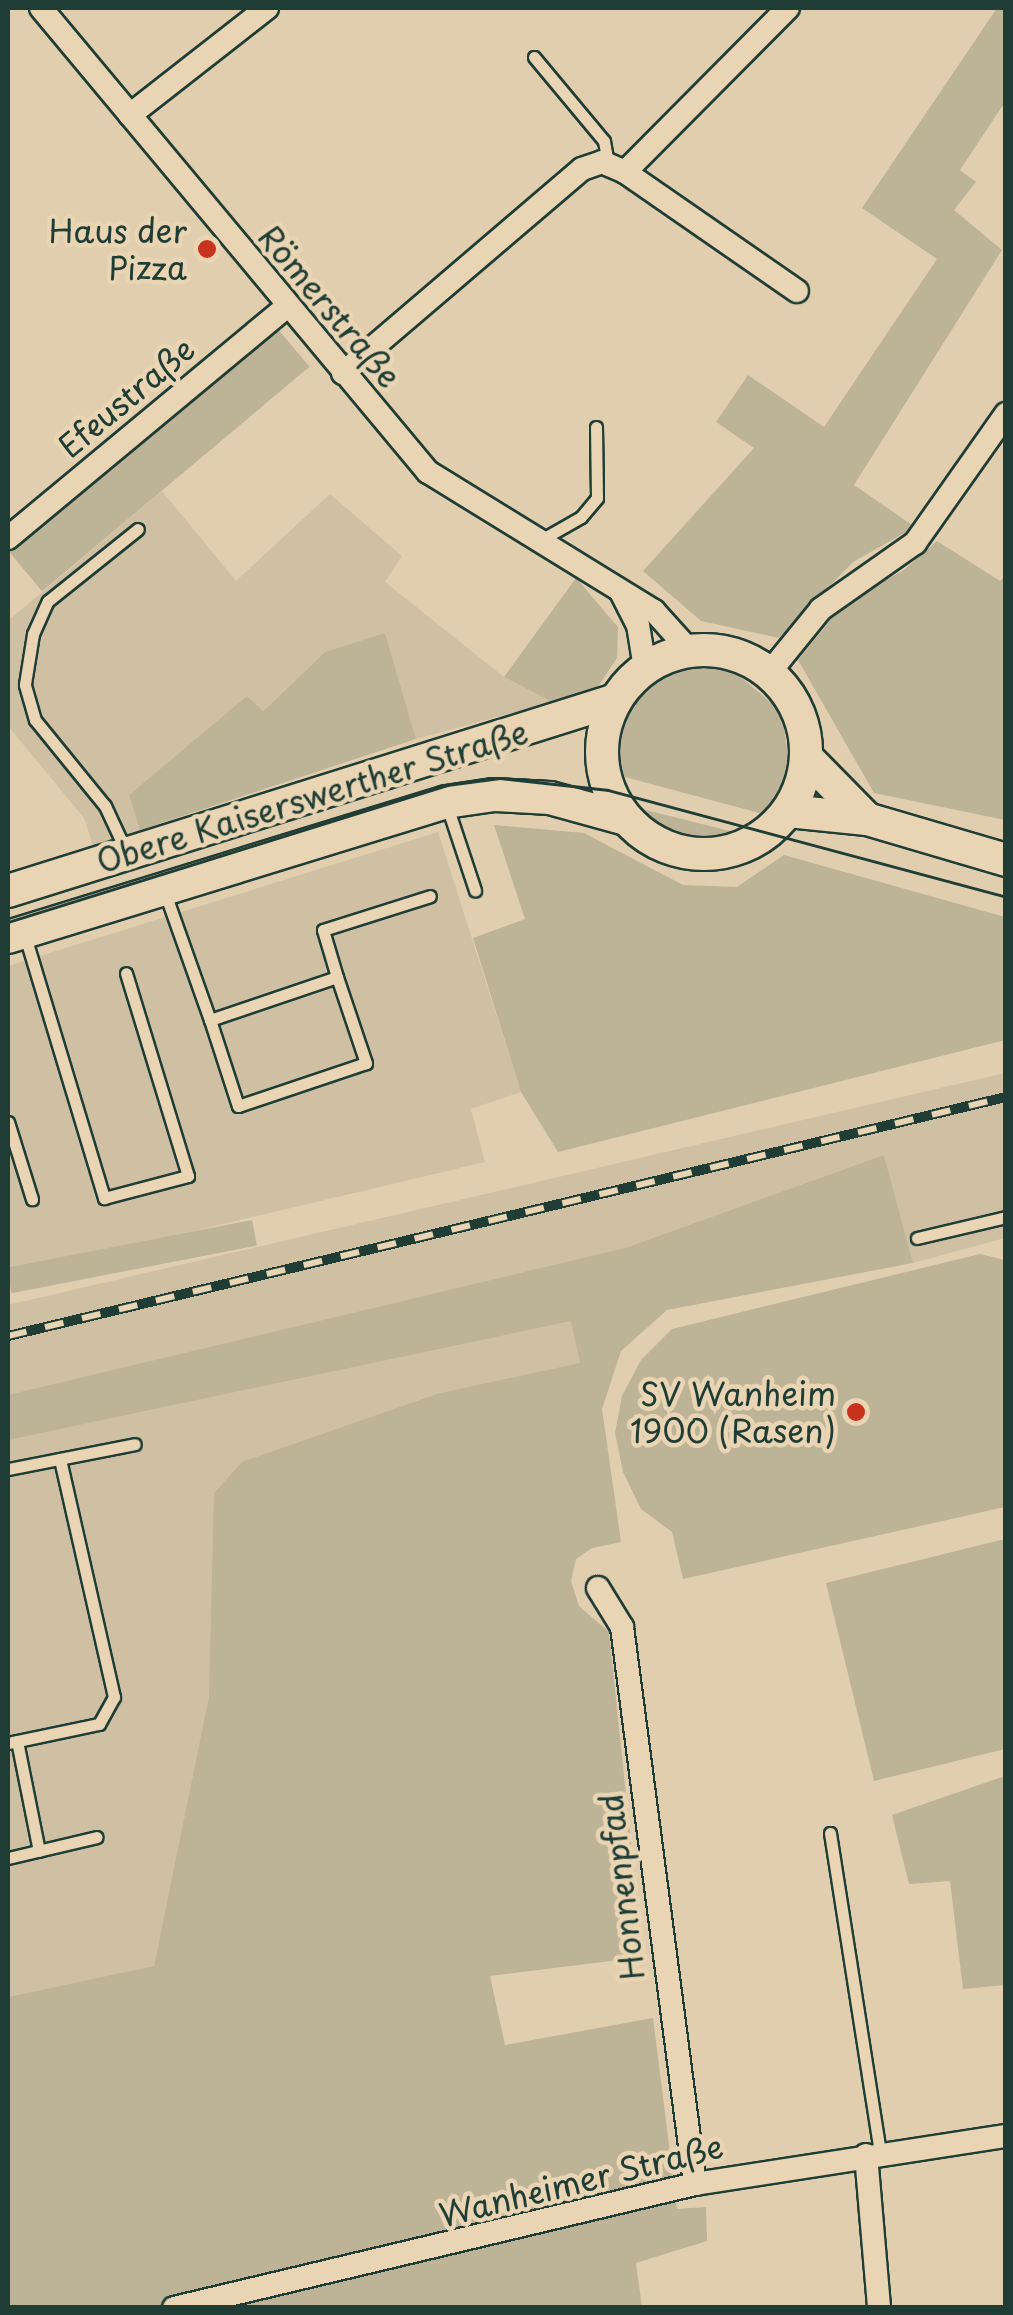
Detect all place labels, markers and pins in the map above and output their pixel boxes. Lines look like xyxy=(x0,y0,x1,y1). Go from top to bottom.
place label: Haus der Pizza xyxy=(48,212,187,287)
marker: Haus der Pizza xyxy=(196,238,218,260)
place label: SV Wanheim 1900 (Rasen) xyxy=(630,1375,836,1450)
marker: SV Wanheim 1900 (Rasen) xyxy=(845,1401,867,1423)

